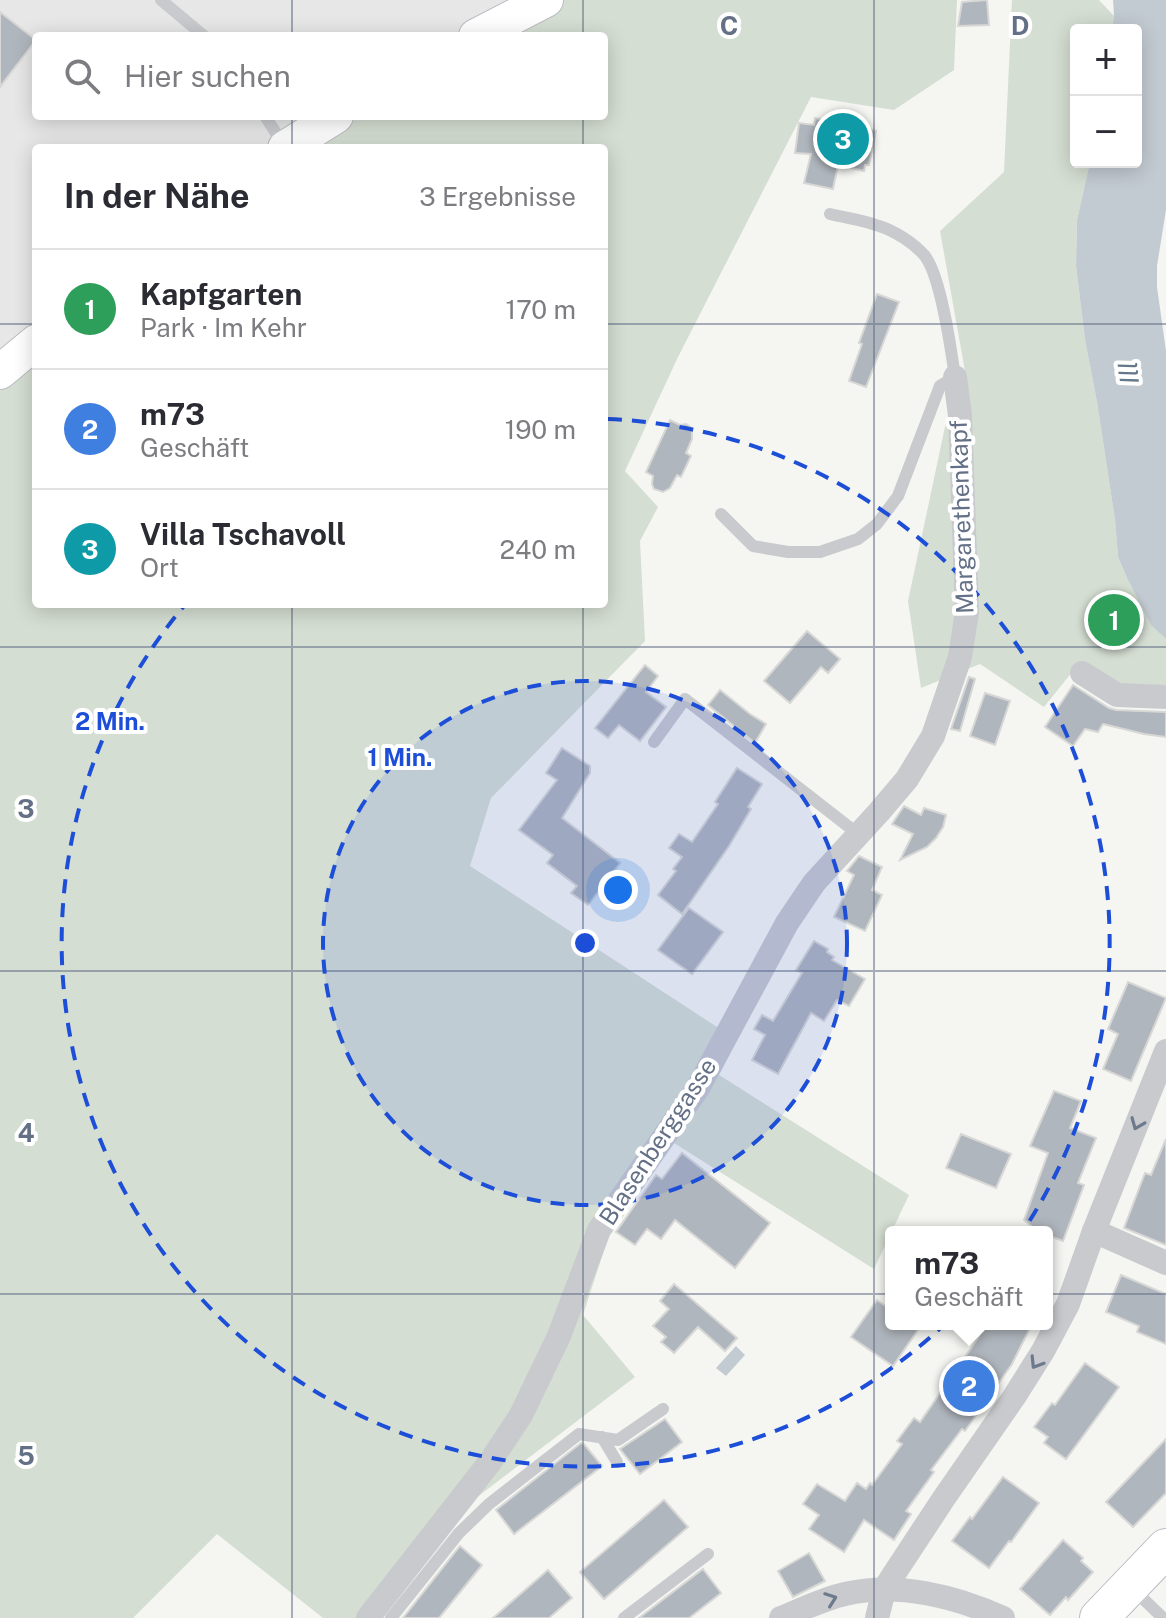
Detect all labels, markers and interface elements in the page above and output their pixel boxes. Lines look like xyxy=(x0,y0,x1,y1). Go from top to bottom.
text: C xyxy=(720,10,738,41)
text: D xyxy=(1011,10,1029,41)
map controls xyxy=(1070,24,1142,168)
button: + xyxy=(1070,24,1142,96)
search box xyxy=(32,32,608,120)
icon: search xyxy=(60,54,104,98)
text: Hier suchen xyxy=(124,58,291,94)
button: − xyxy=(1070,96,1142,168)
pin: 3 xyxy=(817,109,869,169)
text: In der Nähe xyxy=(64,176,250,216)
text: 3 Ergebnisse xyxy=(419,181,576,212)
text: Kapfgarten xyxy=(140,276,302,312)
text: 1 xyxy=(84,294,96,325)
text: 170 m xyxy=(506,294,576,325)
text: Park · Im Kehr xyxy=(140,312,307,343)
water label: Ill xyxy=(1112,360,1145,386)
text: m73 xyxy=(140,396,205,432)
text: 2 xyxy=(82,414,98,445)
text: 190 m xyxy=(505,414,576,445)
street label: Margarethenkapf xyxy=(944,420,978,614)
text: Geschäft xyxy=(140,432,249,463)
text: Villa Tschavoll xyxy=(140,516,346,552)
text: 3 xyxy=(81,534,99,565)
text: 240 m xyxy=(499,534,576,565)
text: Ort xyxy=(140,552,179,583)
pin: 1 xyxy=(1088,590,1140,650)
text: 2 Min. xyxy=(75,707,145,735)
text: 1 Min. xyxy=(368,743,432,771)
text: 3 xyxy=(17,793,35,824)
your location xyxy=(598,870,638,910)
centre of rings xyxy=(571,929,599,957)
street label: Blasenberggasse xyxy=(593,1053,721,1230)
one-way arrow xyxy=(1130,1116,1147,1130)
text: 4 xyxy=(17,1117,35,1148)
popup xyxy=(885,1226,1053,1330)
text: m73 xyxy=(914,1245,979,1281)
text: Geschäft xyxy=(914,1281,1024,1312)
one-way arrow xyxy=(1030,1354,1045,1369)
pin: 2 xyxy=(943,1356,995,1416)
text: 5 xyxy=(17,1440,35,1471)
one-way arrow xyxy=(824,1592,838,1609)

